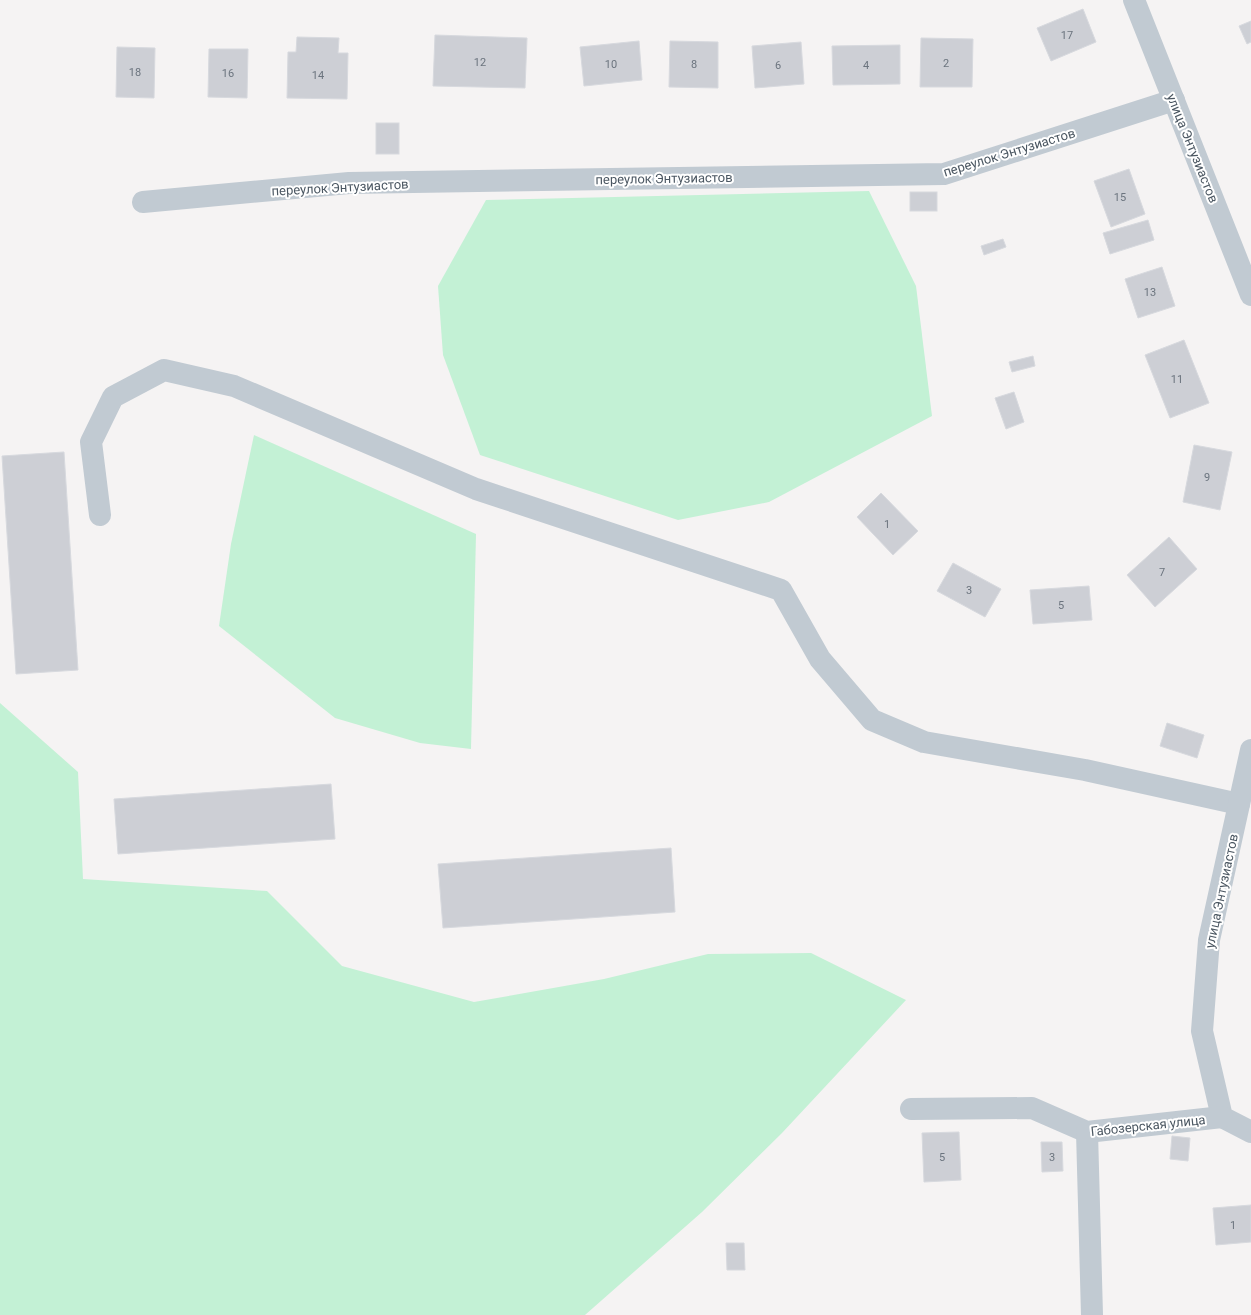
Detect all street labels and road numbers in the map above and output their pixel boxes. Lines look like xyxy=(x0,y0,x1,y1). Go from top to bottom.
street label: улица Энтузиастов xyxy=(1164,91,1221,205)
street label: переулок Энтузиастов xyxy=(941,125,1077,180)
street label: переулок Энтузиастов xyxy=(595,170,733,187)
street label: переулок Энтузиастов xyxy=(271,176,409,199)
street label: улица Энтузиастов xyxy=(1202,833,1241,950)
street label: Габозерская улица xyxy=(1090,1112,1206,1139)

